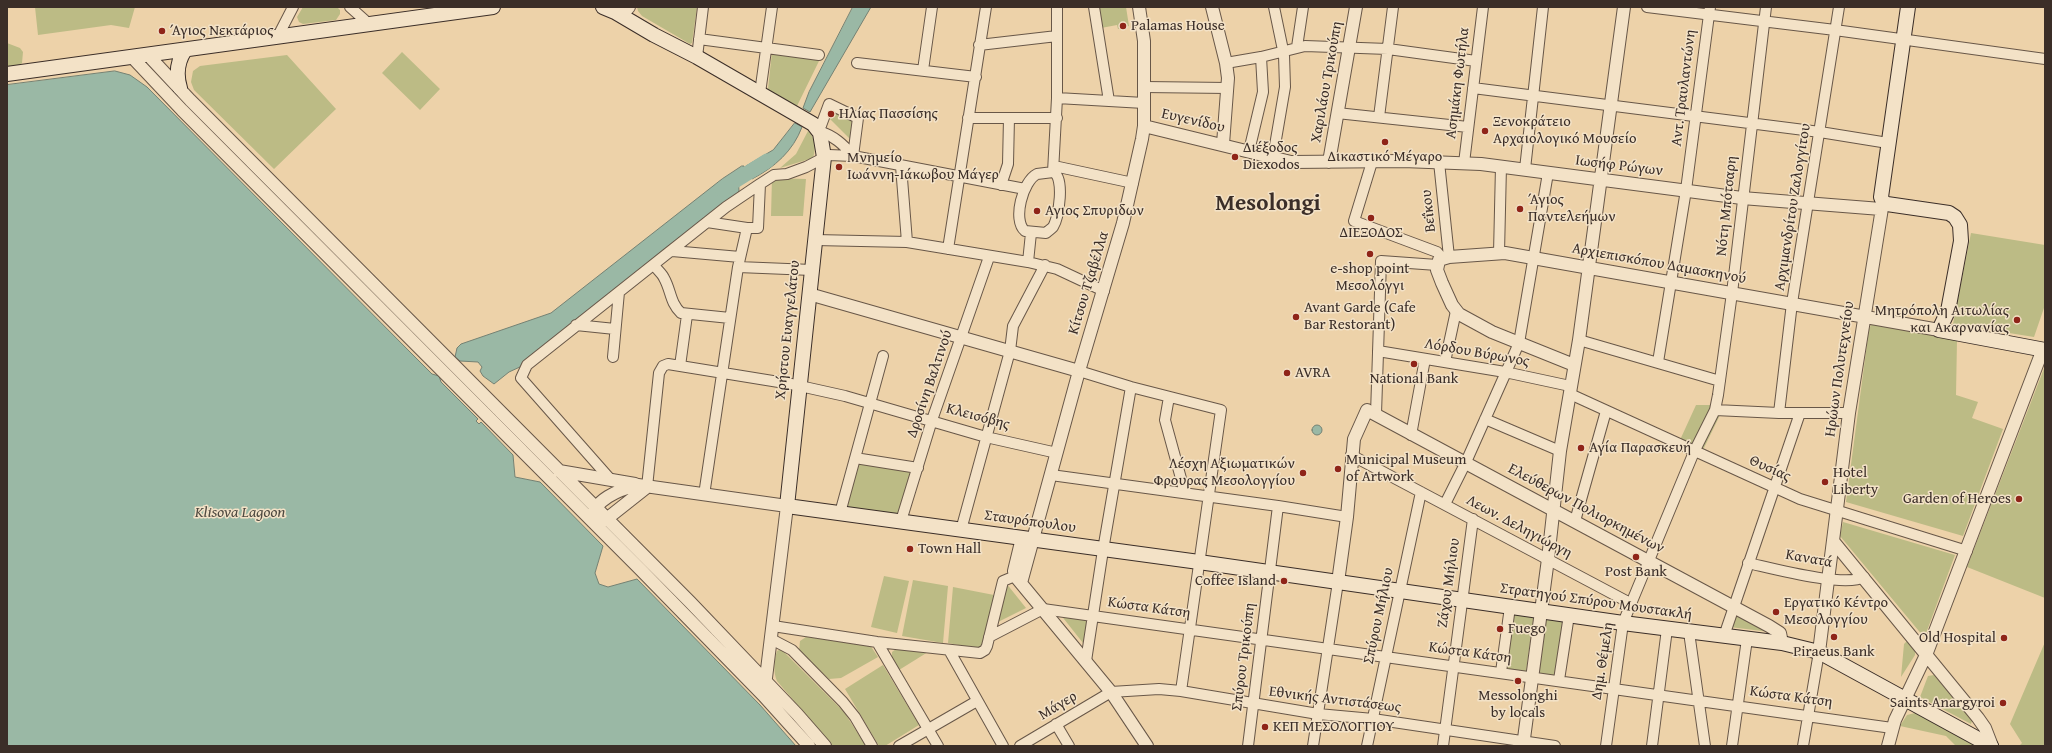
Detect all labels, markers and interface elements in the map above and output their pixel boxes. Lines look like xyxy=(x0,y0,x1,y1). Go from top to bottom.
place label: Palamas House xyxy=(1131,17,1225,35)
street label: Χαριλάου Τρικούπη xyxy=(1307,20,1347,144)
marker: Palamas House xyxy=(1118,21,1128,31)
place label: Άγιος Νεκτάριος xyxy=(170,22,273,40)
marker: Άγιος Νεκτάριος xyxy=(157,26,167,36)
street label: Ασημάκη Φωτήλα xyxy=(1442,26,1474,140)
street label: Αντ. Τραυλαντώνη xyxy=(1668,29,1700,147)
place label: Ηλίας Πασσίσης xyxy=(839,105,938,123)
street label: Ευγενίδου xyxy=(1160,105,1226,137)
marker: Ηλίας Πασσίσης xyxy=(826,109,836,119)
place label: Ξενοκράτειο Αρχαιολογικό Μουσείο xyxy=(1493,113,1637,148)
street label: Αρχιμανδρίτου Ζαλογγίτου xyxy=(1771,122,1815,292)
marker: Ξενοκράτειο Αρχαιολογικό Μουσείο xyxy=(1480,126,1490,136)
marker: Δικαστικό Μέγαρο xyxy=(1380,137,1390,147)
place label: Διέξοδος Diexodos xyxy=(1243,139,1300,174)
place label: Δικαστικό Μέγαρο xyxy=(1328,148,1442,166)
place label: Μνημείο Ιωάννη-Ιάκωβου Μάγερ xyxy=(847,149,999,184)
marker: Διέξοδος Diexodos xyxy=(1230,152,1240,162)
street label: Ιωσήφ Ρώγων xyxy=(1574,152,1664,180)
street label: Νότη Μπότσαρη xyxy=(1713,155,1741,257)
marker: Μνημείο Ιωάννη-Ιάκωβου Μάγερ xyxy=(834,162,844,172)
street label: Βεΐκου xyxy=(1418,189,1440,233)
district label: Mesolongi xyxy=(1215,190,1321,218)
place label: Άγιος Παντελεήμων xyxy=(1528,191,1616,226)
place label: Αγιος Σπυριδων xyxy=(1045,202,1144,220)
marker: Άγιος Παντελεήμων xyxy=(1515,204,1525,214)
marker: Αγιος Σπυριδων xyxy=(1032,206,1042,216)
marker: ΔΙΕΞΟΔΟΣ xyxy=(1366,213,1376,223)
place label: ΔΙΕΞΟΔΟΣ xyxy=(1339,224,1403,242)
street label: Κίτσου Τζαβέλλα xyxy=(1065,229,1113,337)
street label: Αρχιεπισκόπου Δαμασκηνού xyxy=(1570,240,1748,288)
marker: e-shop point Μεσολόγγι xyxy=(1365,249,1375,259)
street label: Χρήστου Ευαγγελάτου xyxy=(772,259,804,401)
place label: e-shop point Μεσολόγγι xyxy=(1330,260,1410,295)
place label: Avant Garde (Cafe Bar Restorant) xyxy=(1304,299,1416,334)
street label: Ηρώων Πολυτεχνείου xyxy=(1822,300,1858,438)
place label: Μητρόπολη Αιτωλίας και Ακαρνανίας xyxy=(1875,302,2009,337)
marker: Avant Garde (Cafe Bar Restorant) xyxy=(1291,312,1301,322)
marker: Μητρόπολη Αιτωλίας και Ακαρνανίας xyxy=(2012,315,2022,325)
street label: Δροσίνη Βαλτινού xyxy=(903,328,957,440)
street label: Λόρδου Βύρωνος xyxy=(1423,335,1531,371)
marker: National Bank xyxy=(1409,359,1419,369)
place label: AVRA xyxy=(1295,364,1330,382)
marker: AVRA xyxy=(1282,368,1292,378)
place label: National Bank xyxy=(1370,370,1458,388)
street label: Κλεισόβης xyxy=(944,400,1012,434)
place label: Αγία Παρασκευή xyxy=(1589,439,1691,457)
marker: Αγία Παρασκευή xyxy=(1576,443,1586,453)
place label: Municipal Museum of Artwork xyxy=(1346,451,1466,486)
street label: Θυσίας xyxy=(1746,452,1794,486)
place label: Λέσχη Αξιωματικών Φρουρας Μεσολογγίου xyxy=(1153,455,1295,490)
street label: Ελεύθερων Πολιορκημένων xyxy=(1505,460,1667,558)
marker: Municipal Museum of Artwork xyxy=(1333,464,1343,474)
place label: Hotel Liberty xyxy=(1833,464,1878,499)
marker: Λέσχη Αξιωματικών Φρουρας Μεσολογγίου xyxy=(1298,468,1308,478)
marker: Hotel Liberty xyxy=(1820,477,1830,487)
place label: Garden of Heroes xyxy=(1903,490,2011,508)
street label: Λεων. Δεληγιώργη xyxy=(1463,492,1575,562)
marker: Garden of Heroes xyxy=(2014,494,2024,504)
water label: Klisova Lagoon xyxy=(195,503,285,523)
street label: Σταυρόπουλου xyxy=(983,507,1077,537)
street label: Ζάχου Μήλιου xyxy=(1434,537,1464,629)
place label: Town Hall xyxy=(918,540,981,558)
marker: Town Hall xyxy=(905,544,915,554)
street label: Κανατά xyxy=(1784,546,1834,572)
marker: Post Bank xyxy=(1631,552,1641,562)
place label: Post Bank xyxy=(1605,563,1667,581)
street label: Σπύρου Μήλιου xyxy=(1360,566,1398,666)
place label: Coffee Island xyxy=(1195,572,1276,590)
marker: Coffee Island xyxy=(1279,576,1289,586)
street label: Στρατηγού Σπύρου Μουστακλή xyxy=(1499,580,1693,624)
street label: Κώστα Κάτση xyxy=(1106,593,1192,623)
place label: Eργατικό Κέντρο Μεσολογγίου xyxy=(1784,594,1888,629)
street label: Σπύρου Τρικούπη xyxy=(1228,602,1260,712)
marker: Eργατικό Κέντρο Μεσολογγίου xyxy=(1771,607,1781,617)
place label: Fuego xyxy=(1508,620,1546,638)
street label: Δημ. Θέμελη xyxy=(1588,621,1618,701)
marker: Fuego xyxy=(1495,624,1505,634)
place label: Old Hospital xyxy=(1919,629,1996,647)
marker: Piraeus Bank xyxy=(1829,632,1839,642)
marker: Old Hospital xyxy=(1999,633,2009,643)
street label: Κώστα Κάτση xyxy=(1427,638,1513,668)
place label: Piraeus Bank xyxy=(1793,643,1875,661)
marker: Messolonghi by locals xyxy=(1513,676,1523,686)
street label: Κώστα Κάτση xyxy=(1748,682,1834,712)
street label: Εθνικής Αντιστάσεως xyxy=(1268,683,1402,717)
place label: Messolonghi by locals xyxy=(1478,687,1558,722)
street label: Μάγερ xyxy=(1036,688,1080,724)
place label: Saints Anargyroi xyxy=(1890,694,1995,712)
marker: Saints Anargyroi xyxy=(1998,698,2008,708)
place label: ΚΕΠ ΜΕΣΟΛΟΓΓΙΟΥ xyxy=(1273,718,1394,736)
marker: ΚΕΠ ΜΕΣΟΛΟΓΓΙΟΥ xyxy=(1260,722,1270,732)

